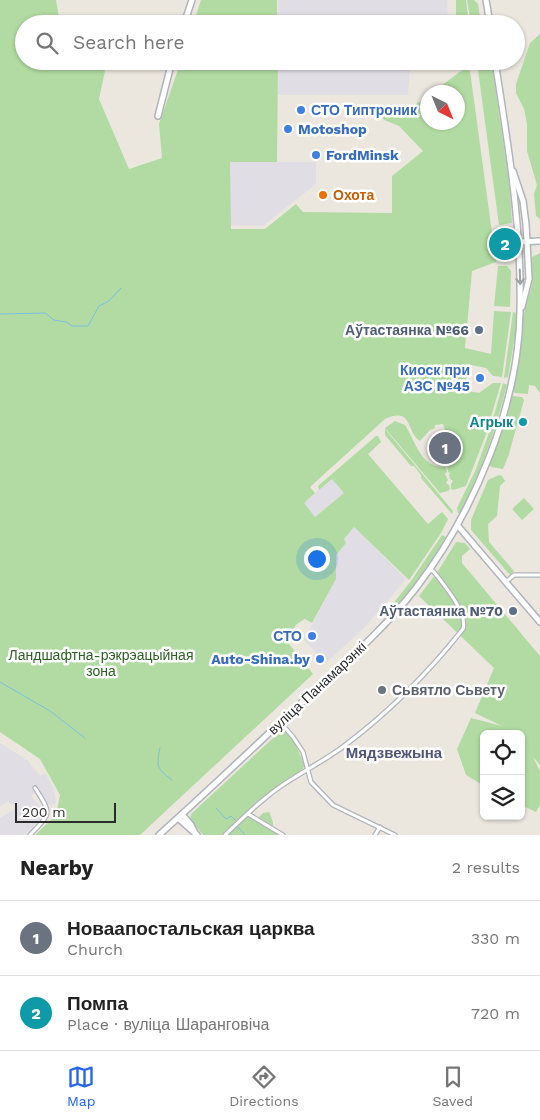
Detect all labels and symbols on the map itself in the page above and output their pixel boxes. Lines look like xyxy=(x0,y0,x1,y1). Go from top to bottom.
north arrow xyxy=(420,85,465,130)
place label: СТО Типтроник xyxy=(311,102,418,118)
marker: СТО Типтроник xyxy=(295,104,307,116)
place label: Motoshop xyxy=(298,121,367,137)
marker: Motoshop xyxy=(282,123,294,135)
place label: FordMinsk xyxy=(326,147,399,163)
marker: FordMinsk xyxy=(310,149,322,161)
place label: Охота xyxy=(333,187,374,203)
marker: Охота xyxy=(317,189,329,201)
pin: 2 xyxy=(489,225,521,263)
one-way arrow xyxy=(515,269,524,285)
place label: Аўтастаянка №66 xyxy=(345,322,469,338)
marker: Аўтастаянка №66 xyxy=(473,324,485,336)
place label: Киоск при АЗС №45 xyxy=(400,362,470,394)
marker: Киоск при АЗС №45 xyxy=(474,372,486,384)
place label: Агрык xyxy=(470,414,514,430)
marker: Агрык xyxy=(517,416,529,428)
pin: 1 xyxy=(429,429,461,467)
your location xyxy=(304,546,330,572)
place label: Аўтастаянка №70 xyxy=(379,603,503,619)
marker: Аўтастаянка №70 xyxy=(507,605,519,617)
place label: СТО xyxy=(273,628,302,644)
marker: СТО xyxy=(306,630,318,642)
street label: вуліца Панамарэнкі xyxy=(265,638,369,738)
park label: Ландшафтна-рэкрэацыйная зона xyxy=(9,647,193,679)
place label: Auto-Shina.by xyxy=(211,651,310,667)
marker: Auto-Shina.by xyxy=(314,653,326,665)
place label: Сьвятло Сьвету xyxy=(392,682,505,698)
marker: Сьвятло Сьвету xyxy=(376,684,388,696)
district label: Мядзвежына xyxy=(346,744,443,762)
scale bar xyxy=(15,800,116,823)

